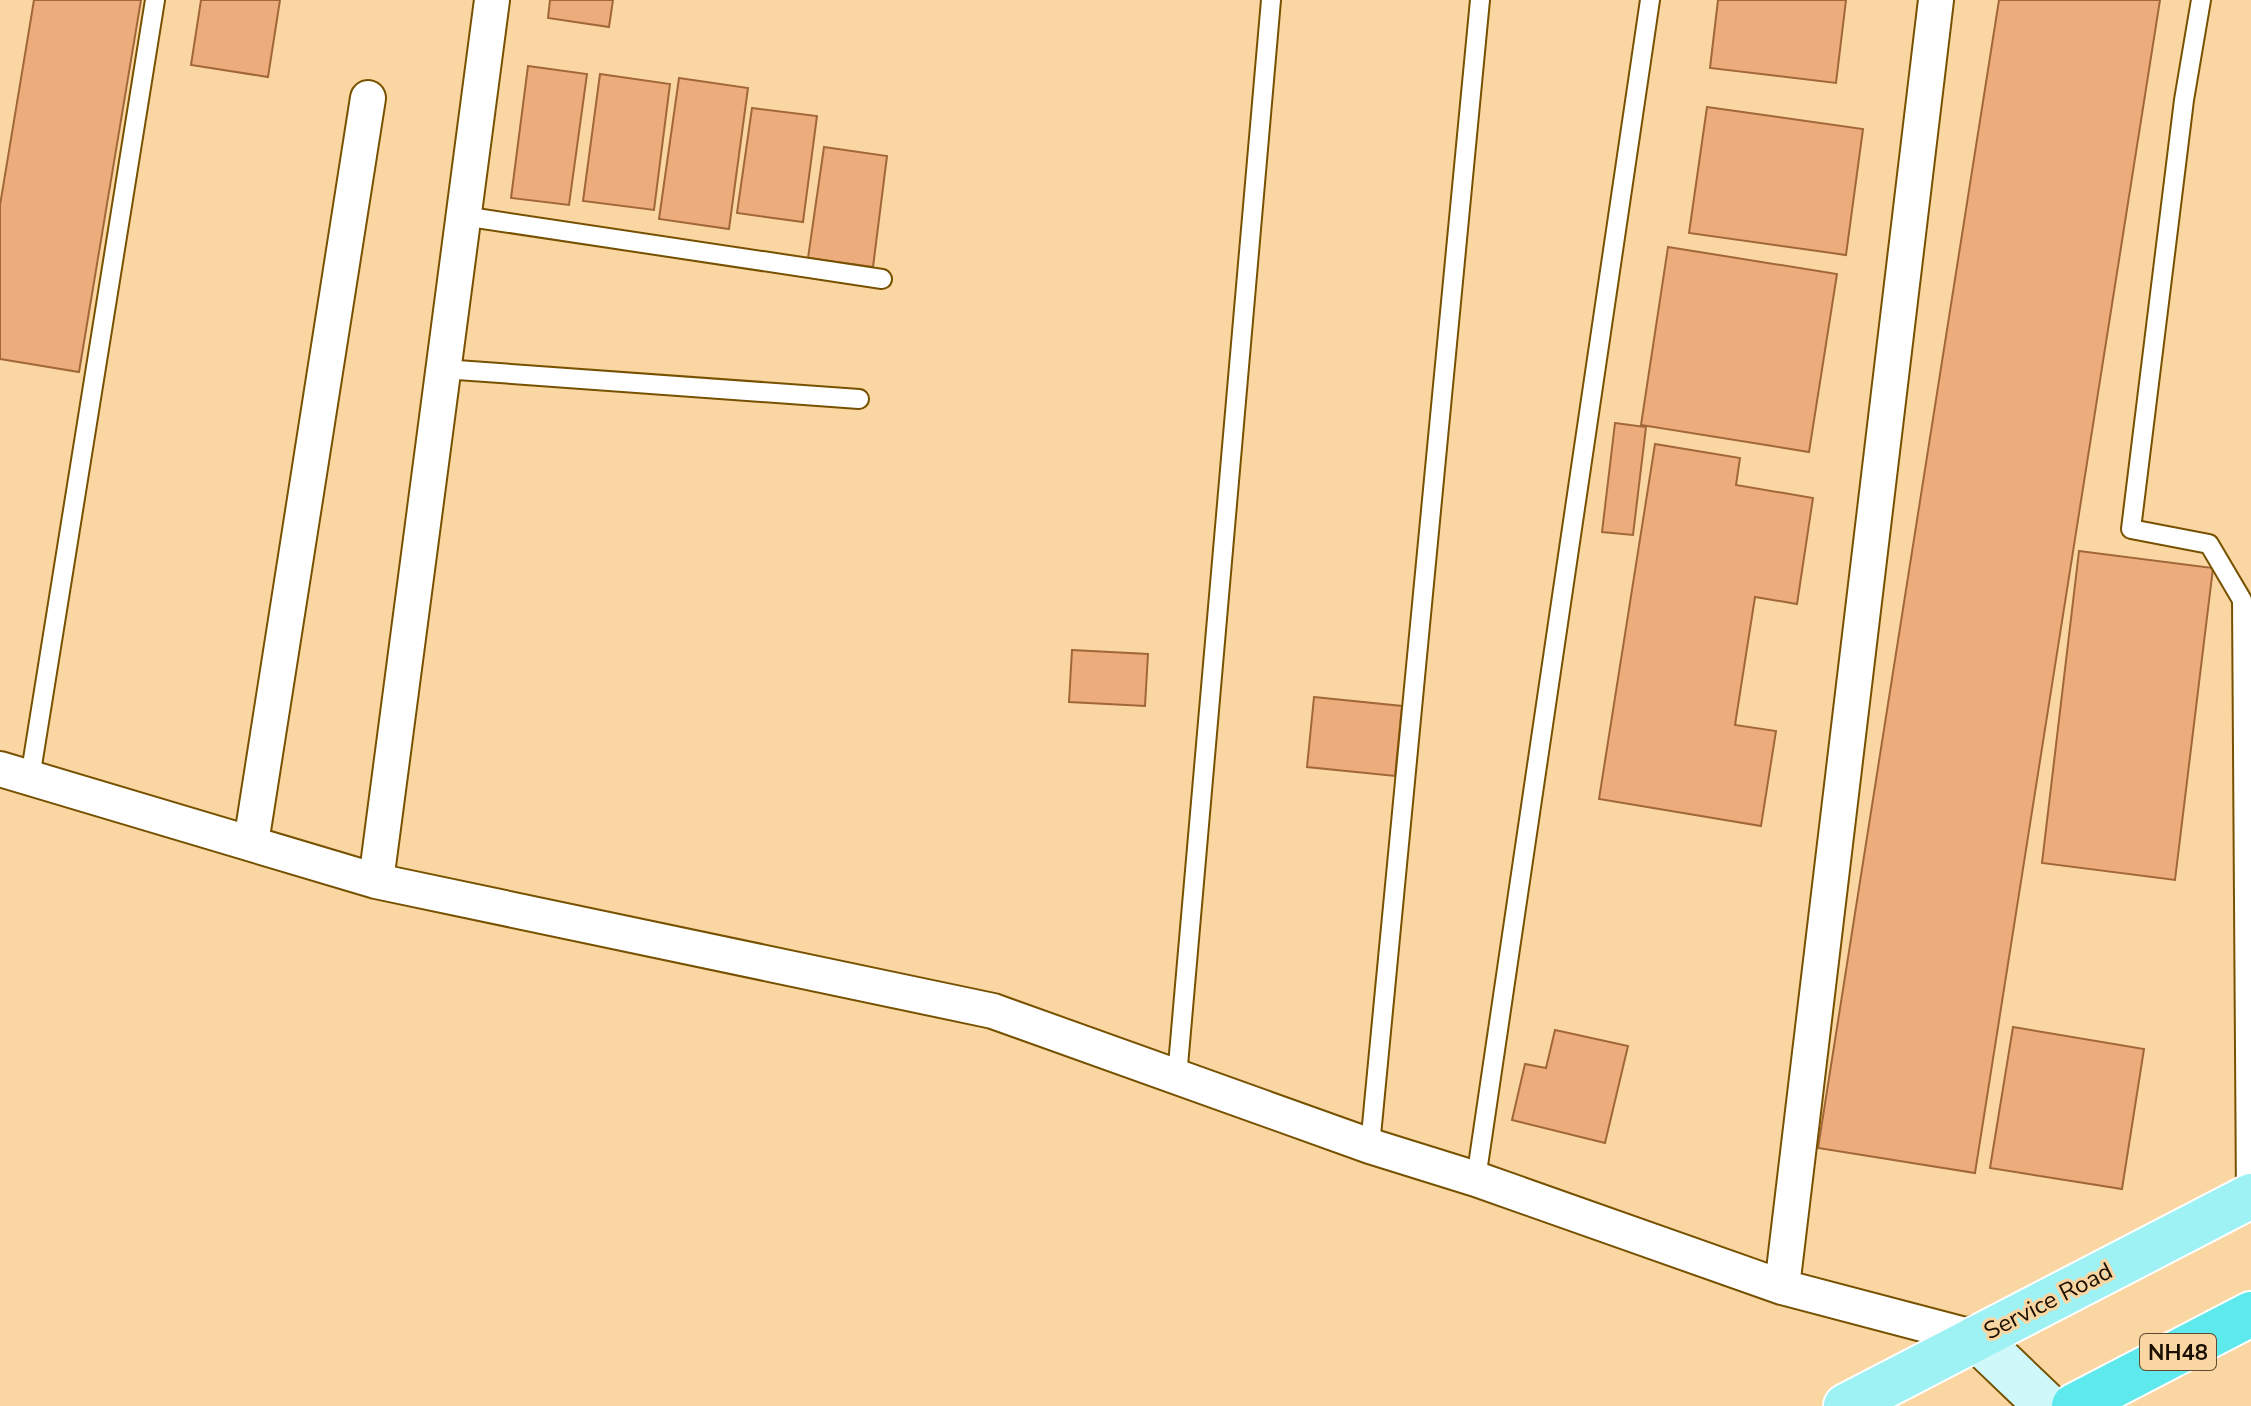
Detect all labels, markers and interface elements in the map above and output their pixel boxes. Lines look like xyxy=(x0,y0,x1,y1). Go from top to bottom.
street label: Service Road xyxy=(1978,1255,2118,1347)
road number: NH48 xyxy=(2140,1334,2216,1370)

